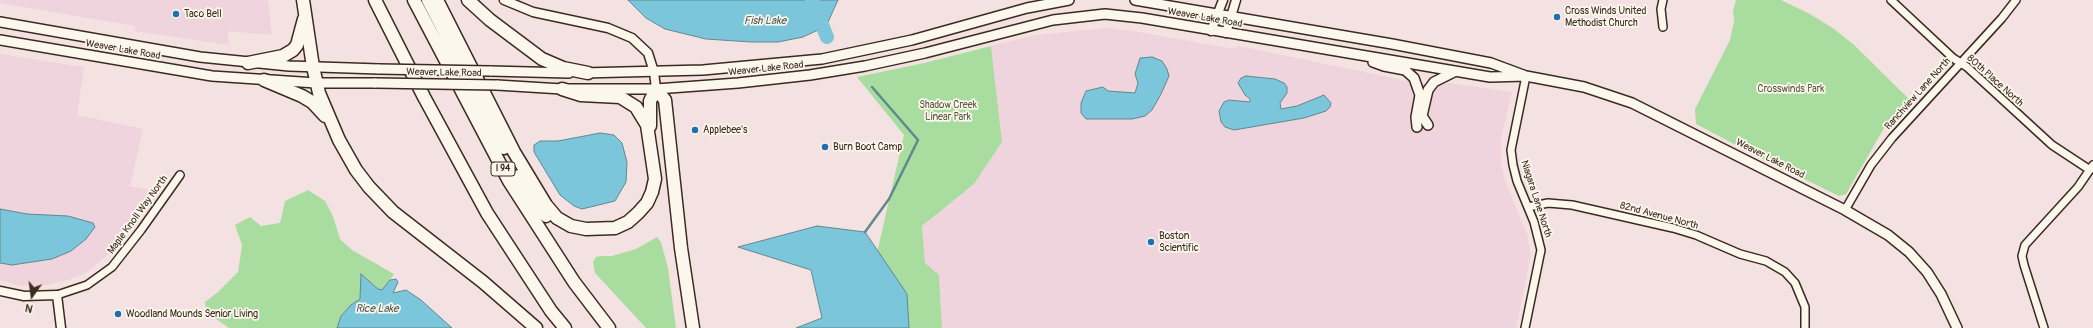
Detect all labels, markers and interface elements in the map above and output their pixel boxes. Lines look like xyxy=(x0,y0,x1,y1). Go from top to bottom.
place label: Cross Winds United Methodist Church xyxy=(1565,5,1646,28)
street label: Weaver Lake Road xyxy=(1167,6,1243,30)
place label: Taco Bell xyxy=(184,8,222,20)
marker: Taco Bell xyxy=(171,9,181,19)
marker: Cross Winds United Methodist Church xyxy=(1552,12,1562,22)
water label: Fish Lake xyxy=(744,14,786,28)
street label: Weaver Lake Road xyxy=(85,38,161,62)
street label: 80th Place North xyxy=(1964,52,2026,110)
street label: Ranchview Lane North xyxy=(1882,55,1954,133)
street label: Weaver Lake Road xyxy=(728,59,804,79)
street label: Weaver Lake Road xyxy=(406,66,482,80)
park label: Crosswinds Park xyxy=(1758,83,1824,95)
park label: Shadow Creek Linear Park xyxy=(919,99,977,122)
place label: Applebee's xyxy=(703,124,747,136)
marker: Applebee's xyxy=(690,125,700,135)
street label: Weaver Lake Road xyxy=(1734,137,1806,181)
place label: Burn Boot Camp xyxy=(833,141,902,153)
marker: Burn Boot Camp xyxy=(820,142,830,152)
street label: Niagara Lane North xyxy=(1518,159,1554,239)
road number: I 94 xyxy=(491,162,515,176)
street label: Maple Knoll Way North xyxy=(105,173,171,257)
street label: 82nd Avenue North xyxy=(1618,200,1700,232)
place label: Boston Scientific xyxy=(1159,230,1199,254)
marker: Boston Scientific xyxy=(1146,237,1156,247)
north arrow xyxy=(12,276,52,316)
text: N xyxy=(24,301,34,315)
water label: Rice Lake xyxy=(355,302,399,316)
place label: Woodland Mounds Senior Living xyxy=(126,308,258,320)
marker: Woodland Mounds Senior Living xyxy=(113,309,123,319)

